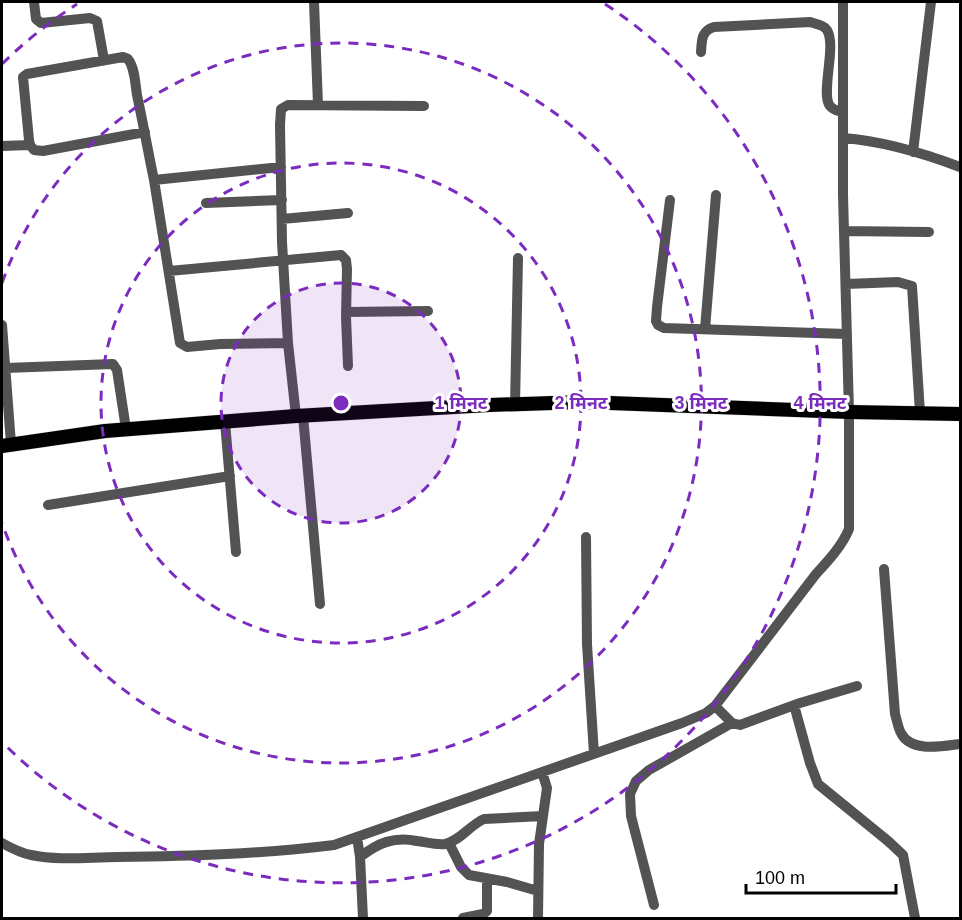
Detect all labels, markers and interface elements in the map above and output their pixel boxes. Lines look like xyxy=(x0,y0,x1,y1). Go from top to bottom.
centre of rings xyxy=(331,393,351,413)
text: 1 मिनट xyxy=(435,393,488,413)
text: 2 मिनट xyxy=(555,393,608,413)
text: 3 मिनट xyxy=(675,393,728,413)
text: 4 मिनट xyxy=(794,393,847,413)
scale bar xyxy=(746,857,896,895)
text: 100 m xyxy=(755,868,805,888)

